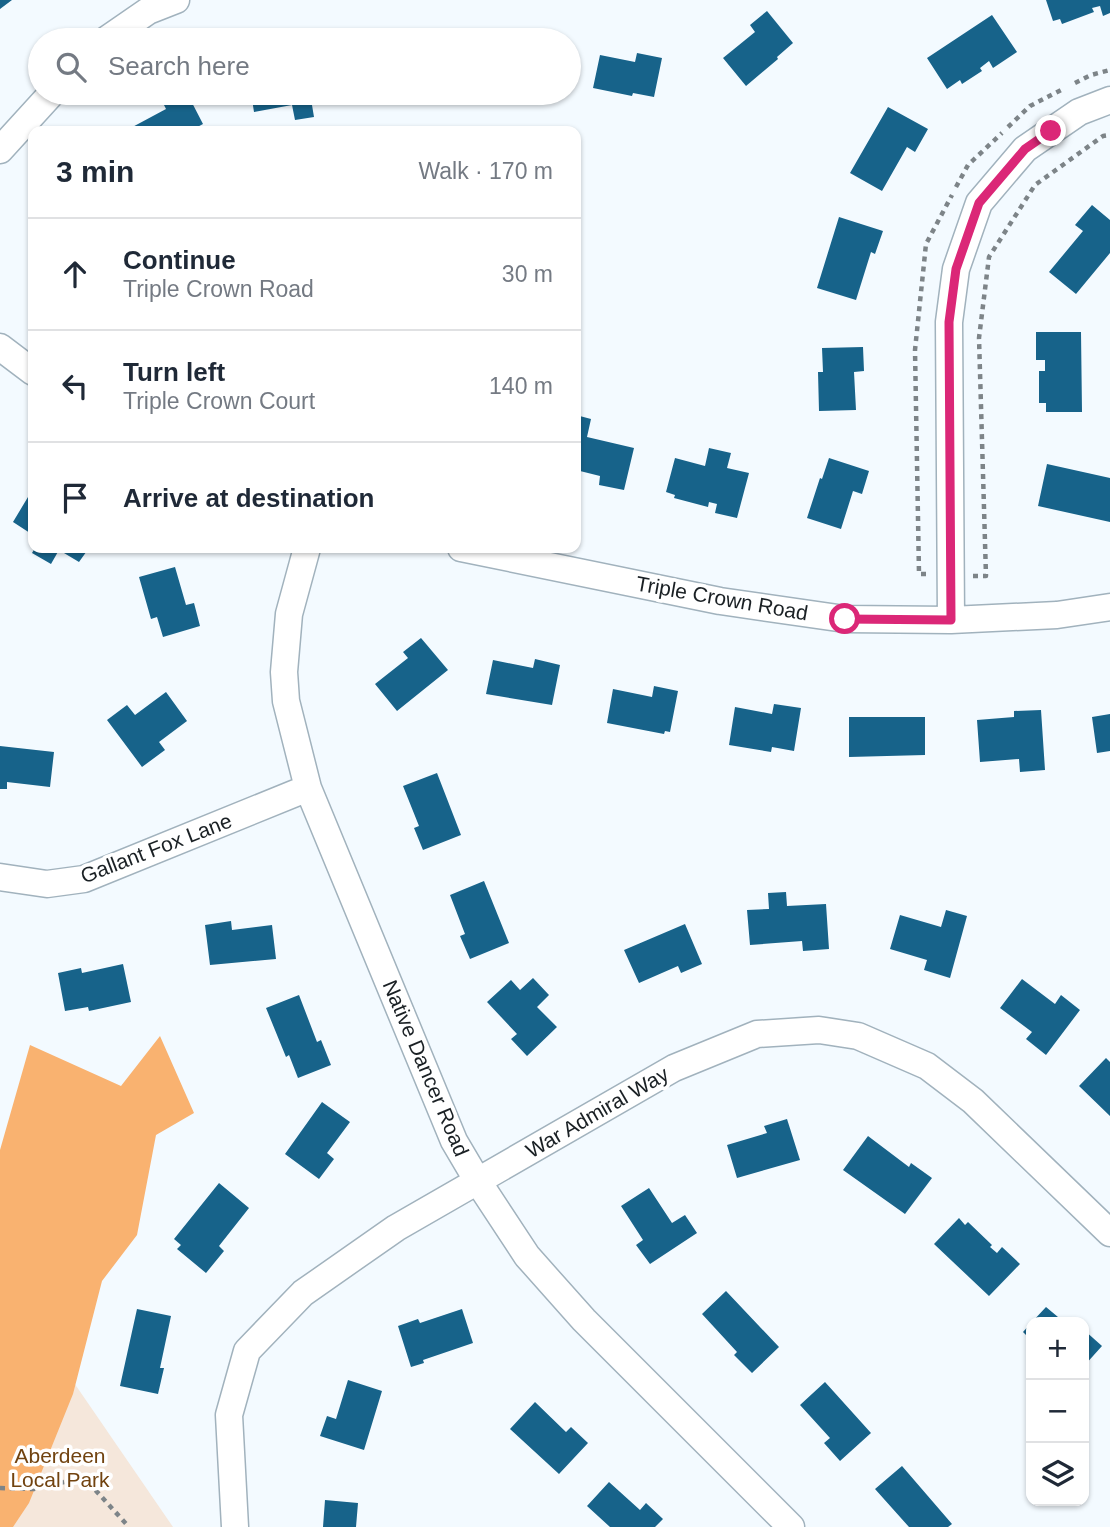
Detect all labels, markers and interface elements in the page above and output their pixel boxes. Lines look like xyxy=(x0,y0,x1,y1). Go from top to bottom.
search box xyxy=(28,28,581,105)
icon: search xyxy=(52,48,90,86)
text: Search here xyxy=(108,51,250,81)
route end xyxy=(1035,115,1066,146)
text: 3 min xyxy=(56,155,134,188)
text: Walk · 170 m xyxy=(418,158,553,184)
text: Continue xyxy=(123,245,236,275)
icon: ahead xyxy=(56,255,94,293)
text: 30 m xyxy=(502,261,553,287)
text: Triple Crown Road xyxy=(123,276,314,302)
text: Turn left xyxy=(123,357,225,387)
icon: left xyxy=(56,367,94,405)
text: 140 m xyxy=(489,373,553,399)
text: Triple Crown Court xyxy=(123,388,315,414)
icon: arrive xyxy=(56,479,94,517)
text: Arrive at destination xyxy=(123,483,374,513)
street label: Triple Crown Road xyxy=(634,572,810,624)
route start xyxy=(829,603,860,634)
street label: Gallant Fox Lane xyxy=(77,809,235,887)
street label: Native Dancer Road xyxy=(378,976,474,1160)
street label: War Admiral Way xyxy=(522,1062,673,1162)
map controls xyxy=(1026,1317,1089,1506)
button: + xyxy=(1026,1317,1089,1380)
button: − xyxy=(1026,1380,1089,1443)
button: layers xyxy=(1026,1443,1089,1506)
park label: Aberdeen Local Park xyxy=(10,1444,110,1491)

